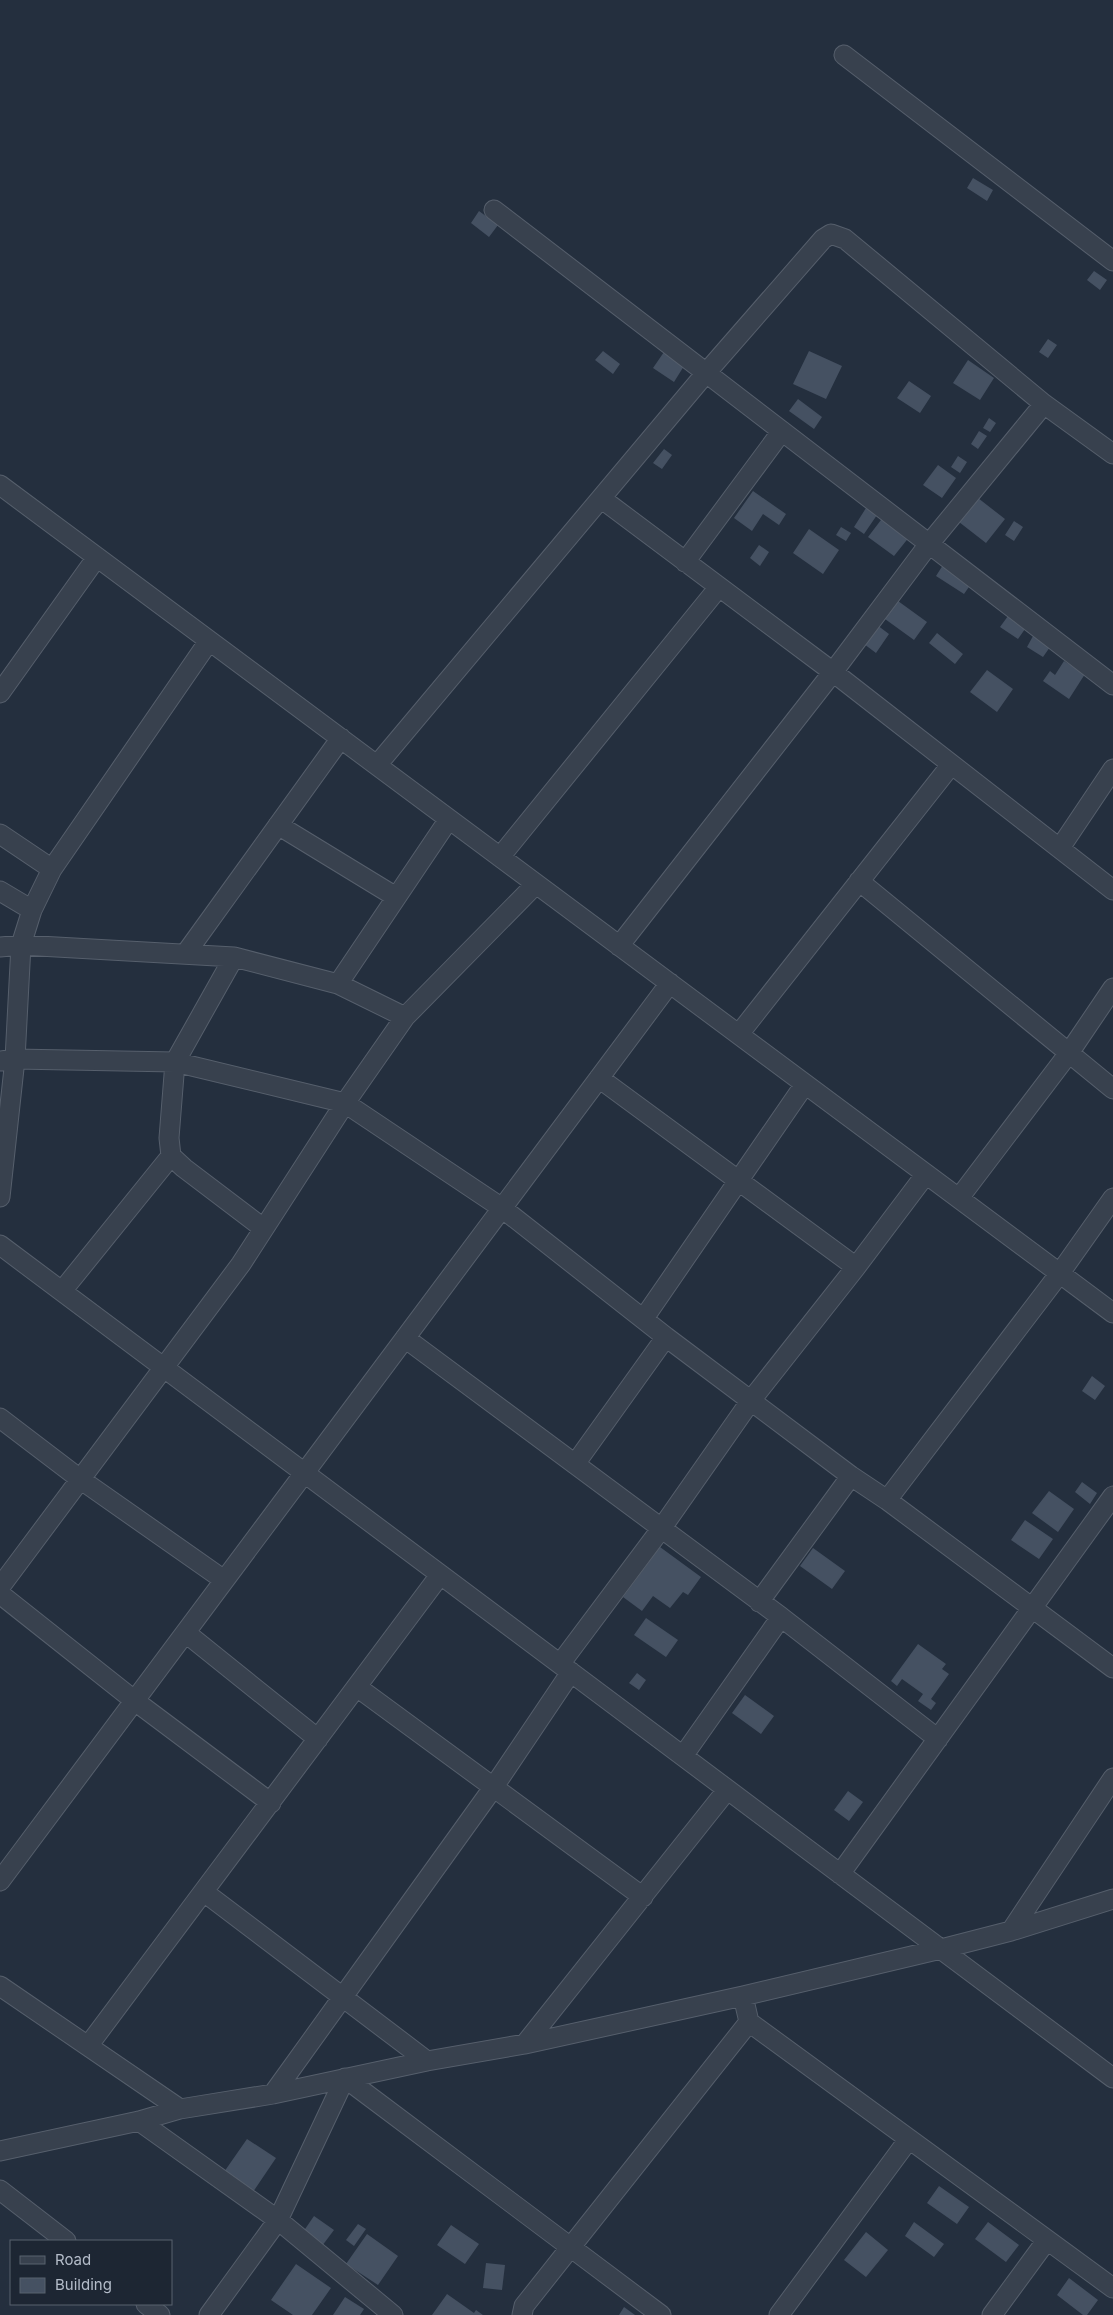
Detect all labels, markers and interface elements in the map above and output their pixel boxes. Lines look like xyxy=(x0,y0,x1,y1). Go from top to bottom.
legend xyxy=(10,2240,172,2305)
text: Road xyxy=(55,2250,91,2269)
text: Building xyxy=(55,2275,112,2294)

